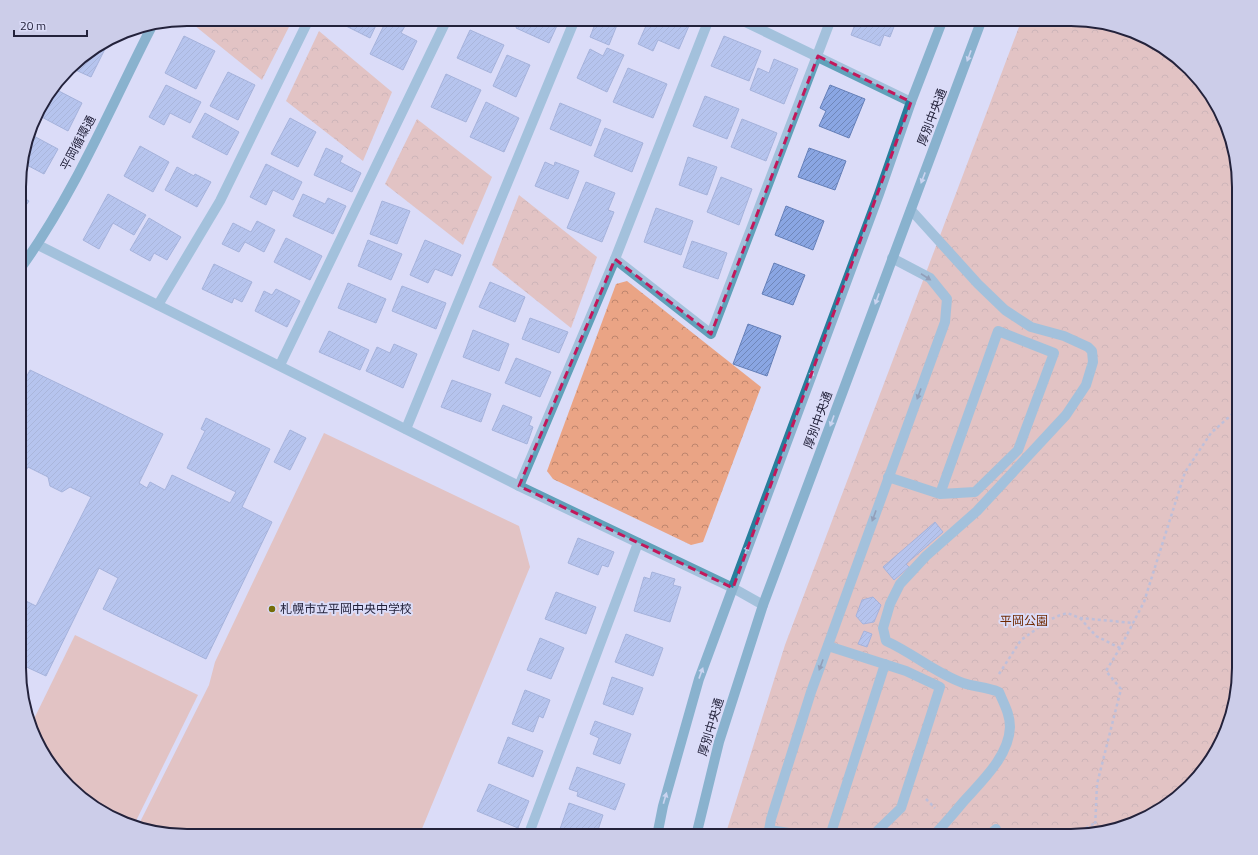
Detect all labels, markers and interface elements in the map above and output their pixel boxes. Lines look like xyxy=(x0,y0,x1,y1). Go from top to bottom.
scale bar xyxy=(14,12,87,38)
text: 20 m xyxy=(20,16,46,35)
one-way arrow xyxy=(965,50,971,62)
street label: 厚別中央通 xyxy=(912,85,951,148)
street label: 平岡循環通 xyxy=(55,112,100,174)
one-way arrow xyxy=(919,172,925,184)
one-way arrow xyxy=(921,273,932,281)
one-way arrow xyxy=(874,294,880,306)
one-way arrow xyxy=(808,370,814,382)
street label: 厚別中央通 xyxy=(798,388,837,451)
one-way arrow xyxy=(915,388,921,400)
one-way arrow xyxy=(828,416,834,428)
one-way arrow xyxy=(871,510,877,522)
one-way arrow xyxy=(744,544,750,556)
place label: 札幌市立平岡中央中学校 xyxy=(280,599,412,618)
marker: 札幌市立平岡中央中学校 xyxy=(267,604,277,614)
park label: 平岡公園 xyxy=(1000,611,1048,630)
one-way arrow xyxy=(818,659,824,671)
one-way arrow xyxy=(699,666,705,678)
street label: 厚別中央通 xyxy=(693,695,728,758)
one-way arrow xyxy=(662,791,668,803)

